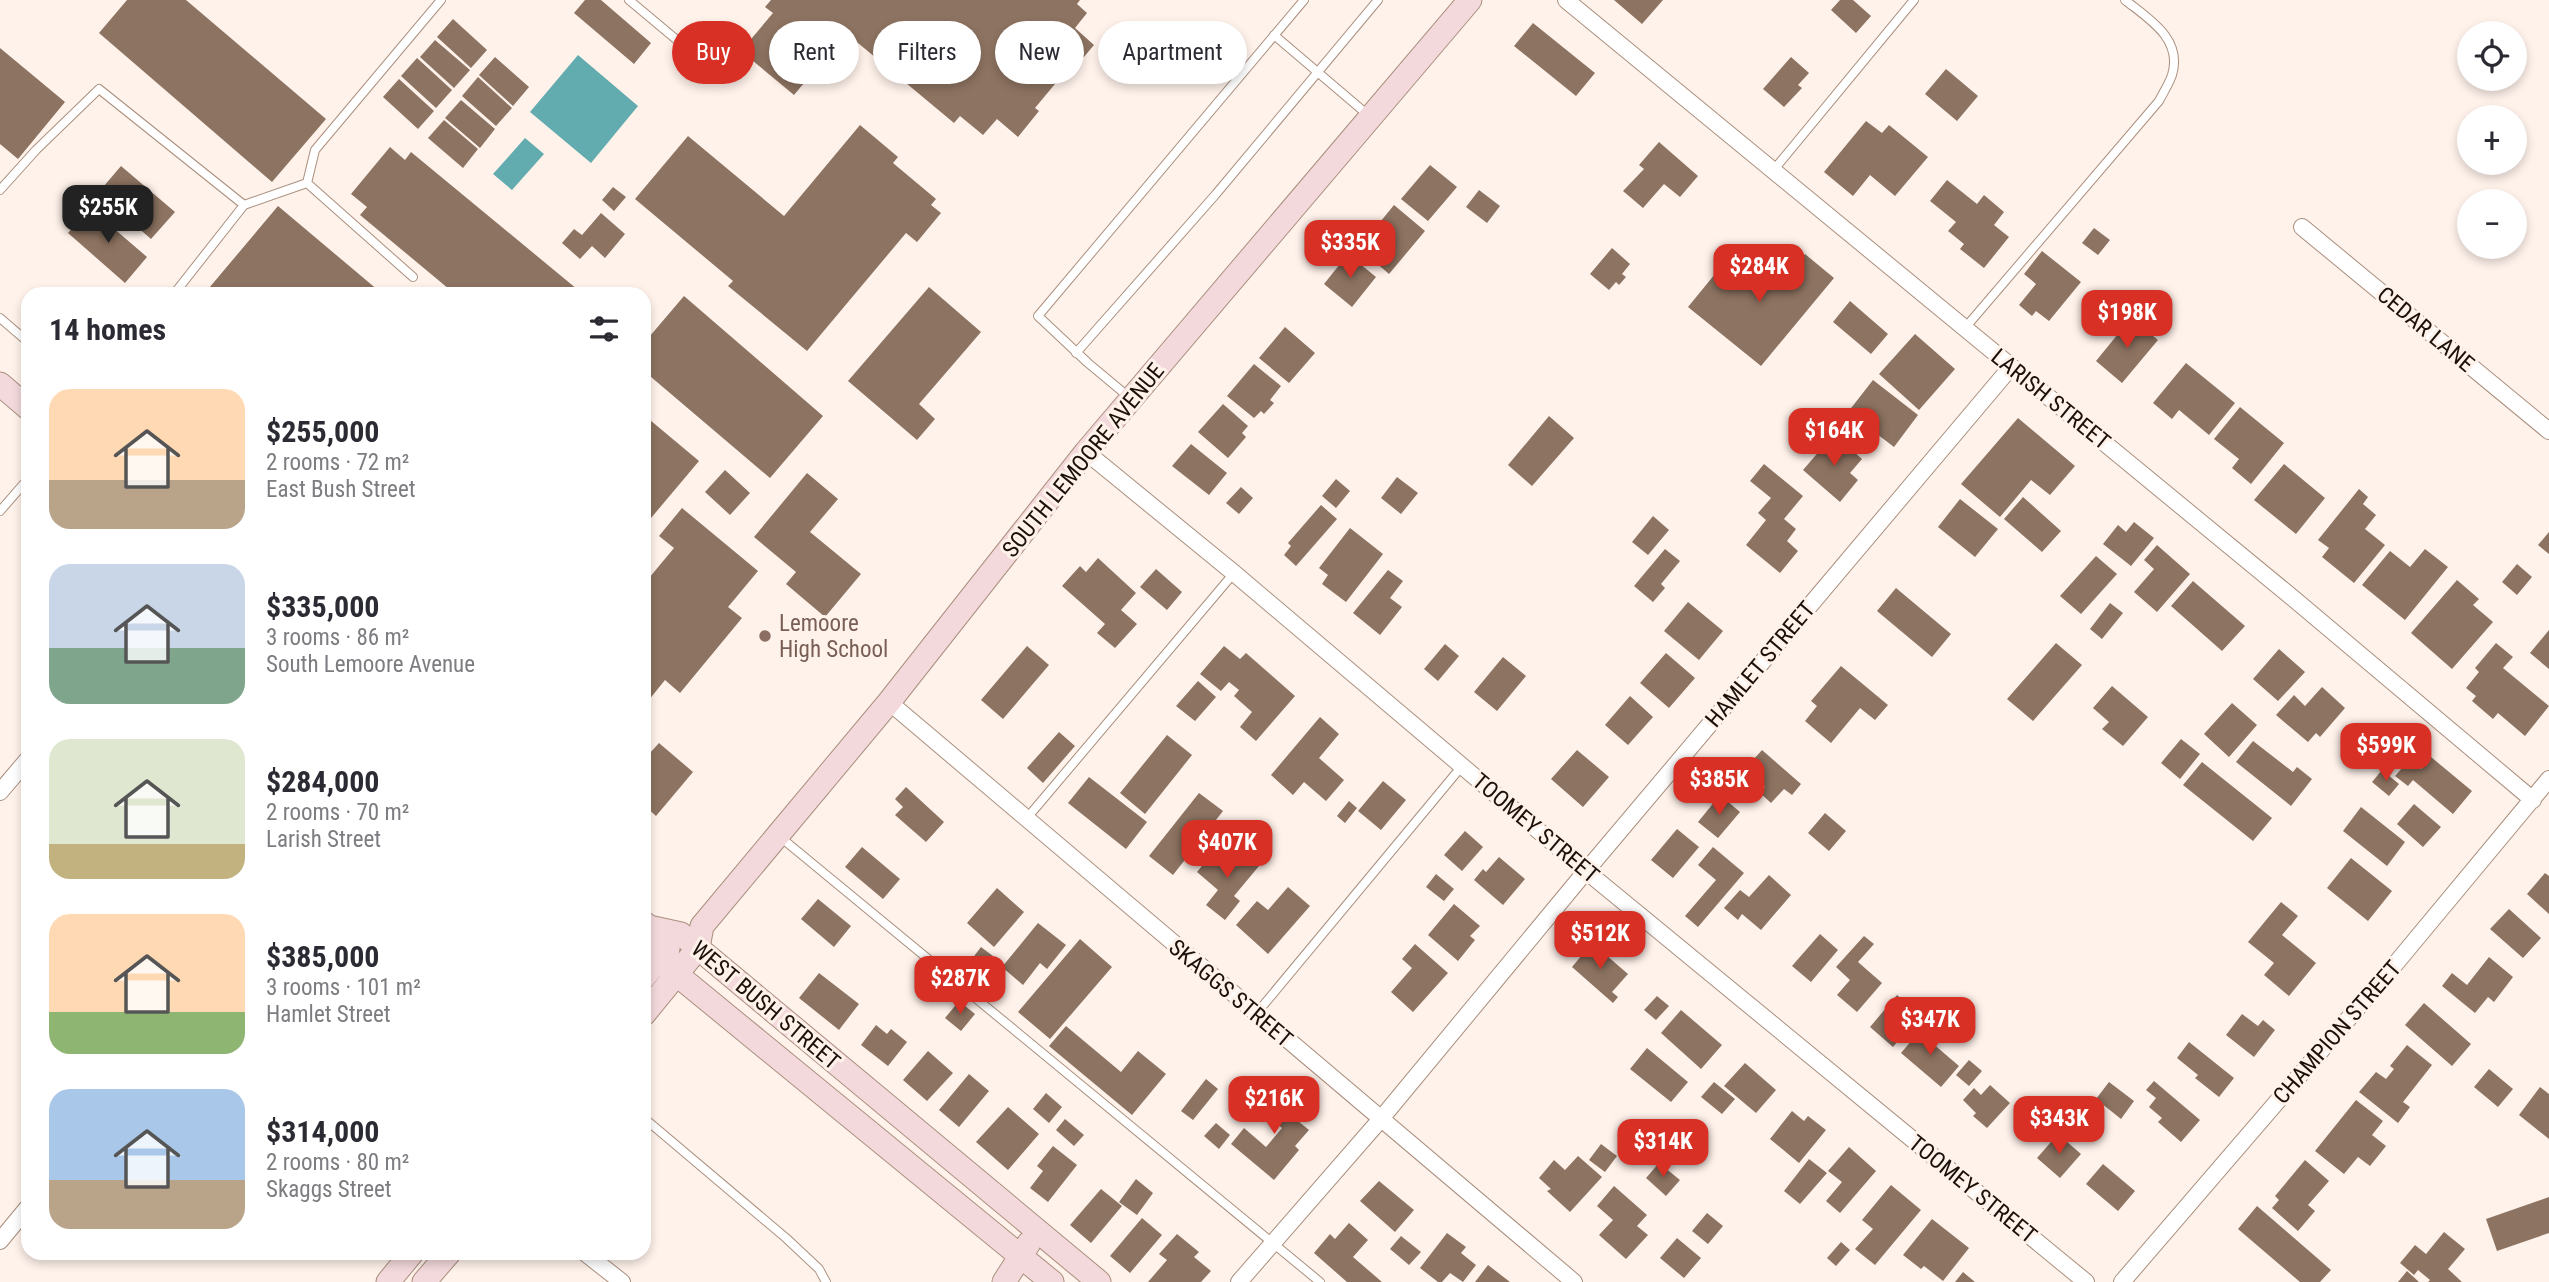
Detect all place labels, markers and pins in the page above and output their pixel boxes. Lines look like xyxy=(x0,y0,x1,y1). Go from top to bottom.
pin: $255K xyxy=(59,186,157,245)
pin: $335K xyxy=(1301,220,1399,280)
pin: $284K xyxy=(1710,244,1808,304)
pin: $198K xyxy=(2078,290,2176,350)
pin: $164K xyxy=(1785,408,1883,468)
place label: Lemoore High School xyxy=(779,610,888,663)
marker: Lemoore High School xyxy=(757,628,773,644)
pin: $599K xyxy=(2337,724,2435,783)
pin: $385K xyxy=(1670,758,1768,817)
pin: $407K xyxy=(1178,820,1276,880)
pin: $512K xyxy=(1551,912,1649,971)
pin: $287K xyxy=(911,956,1009,1016)
pin: $347K xyxy=(1881,998,1979,1057)
pin: $216K xyxy=(1225,1076,1323,1136)
pin: $343K xyxy=(2010,1096,2108,1156)
pin: $314K xyxy=(1614,1120,1712,1179)

